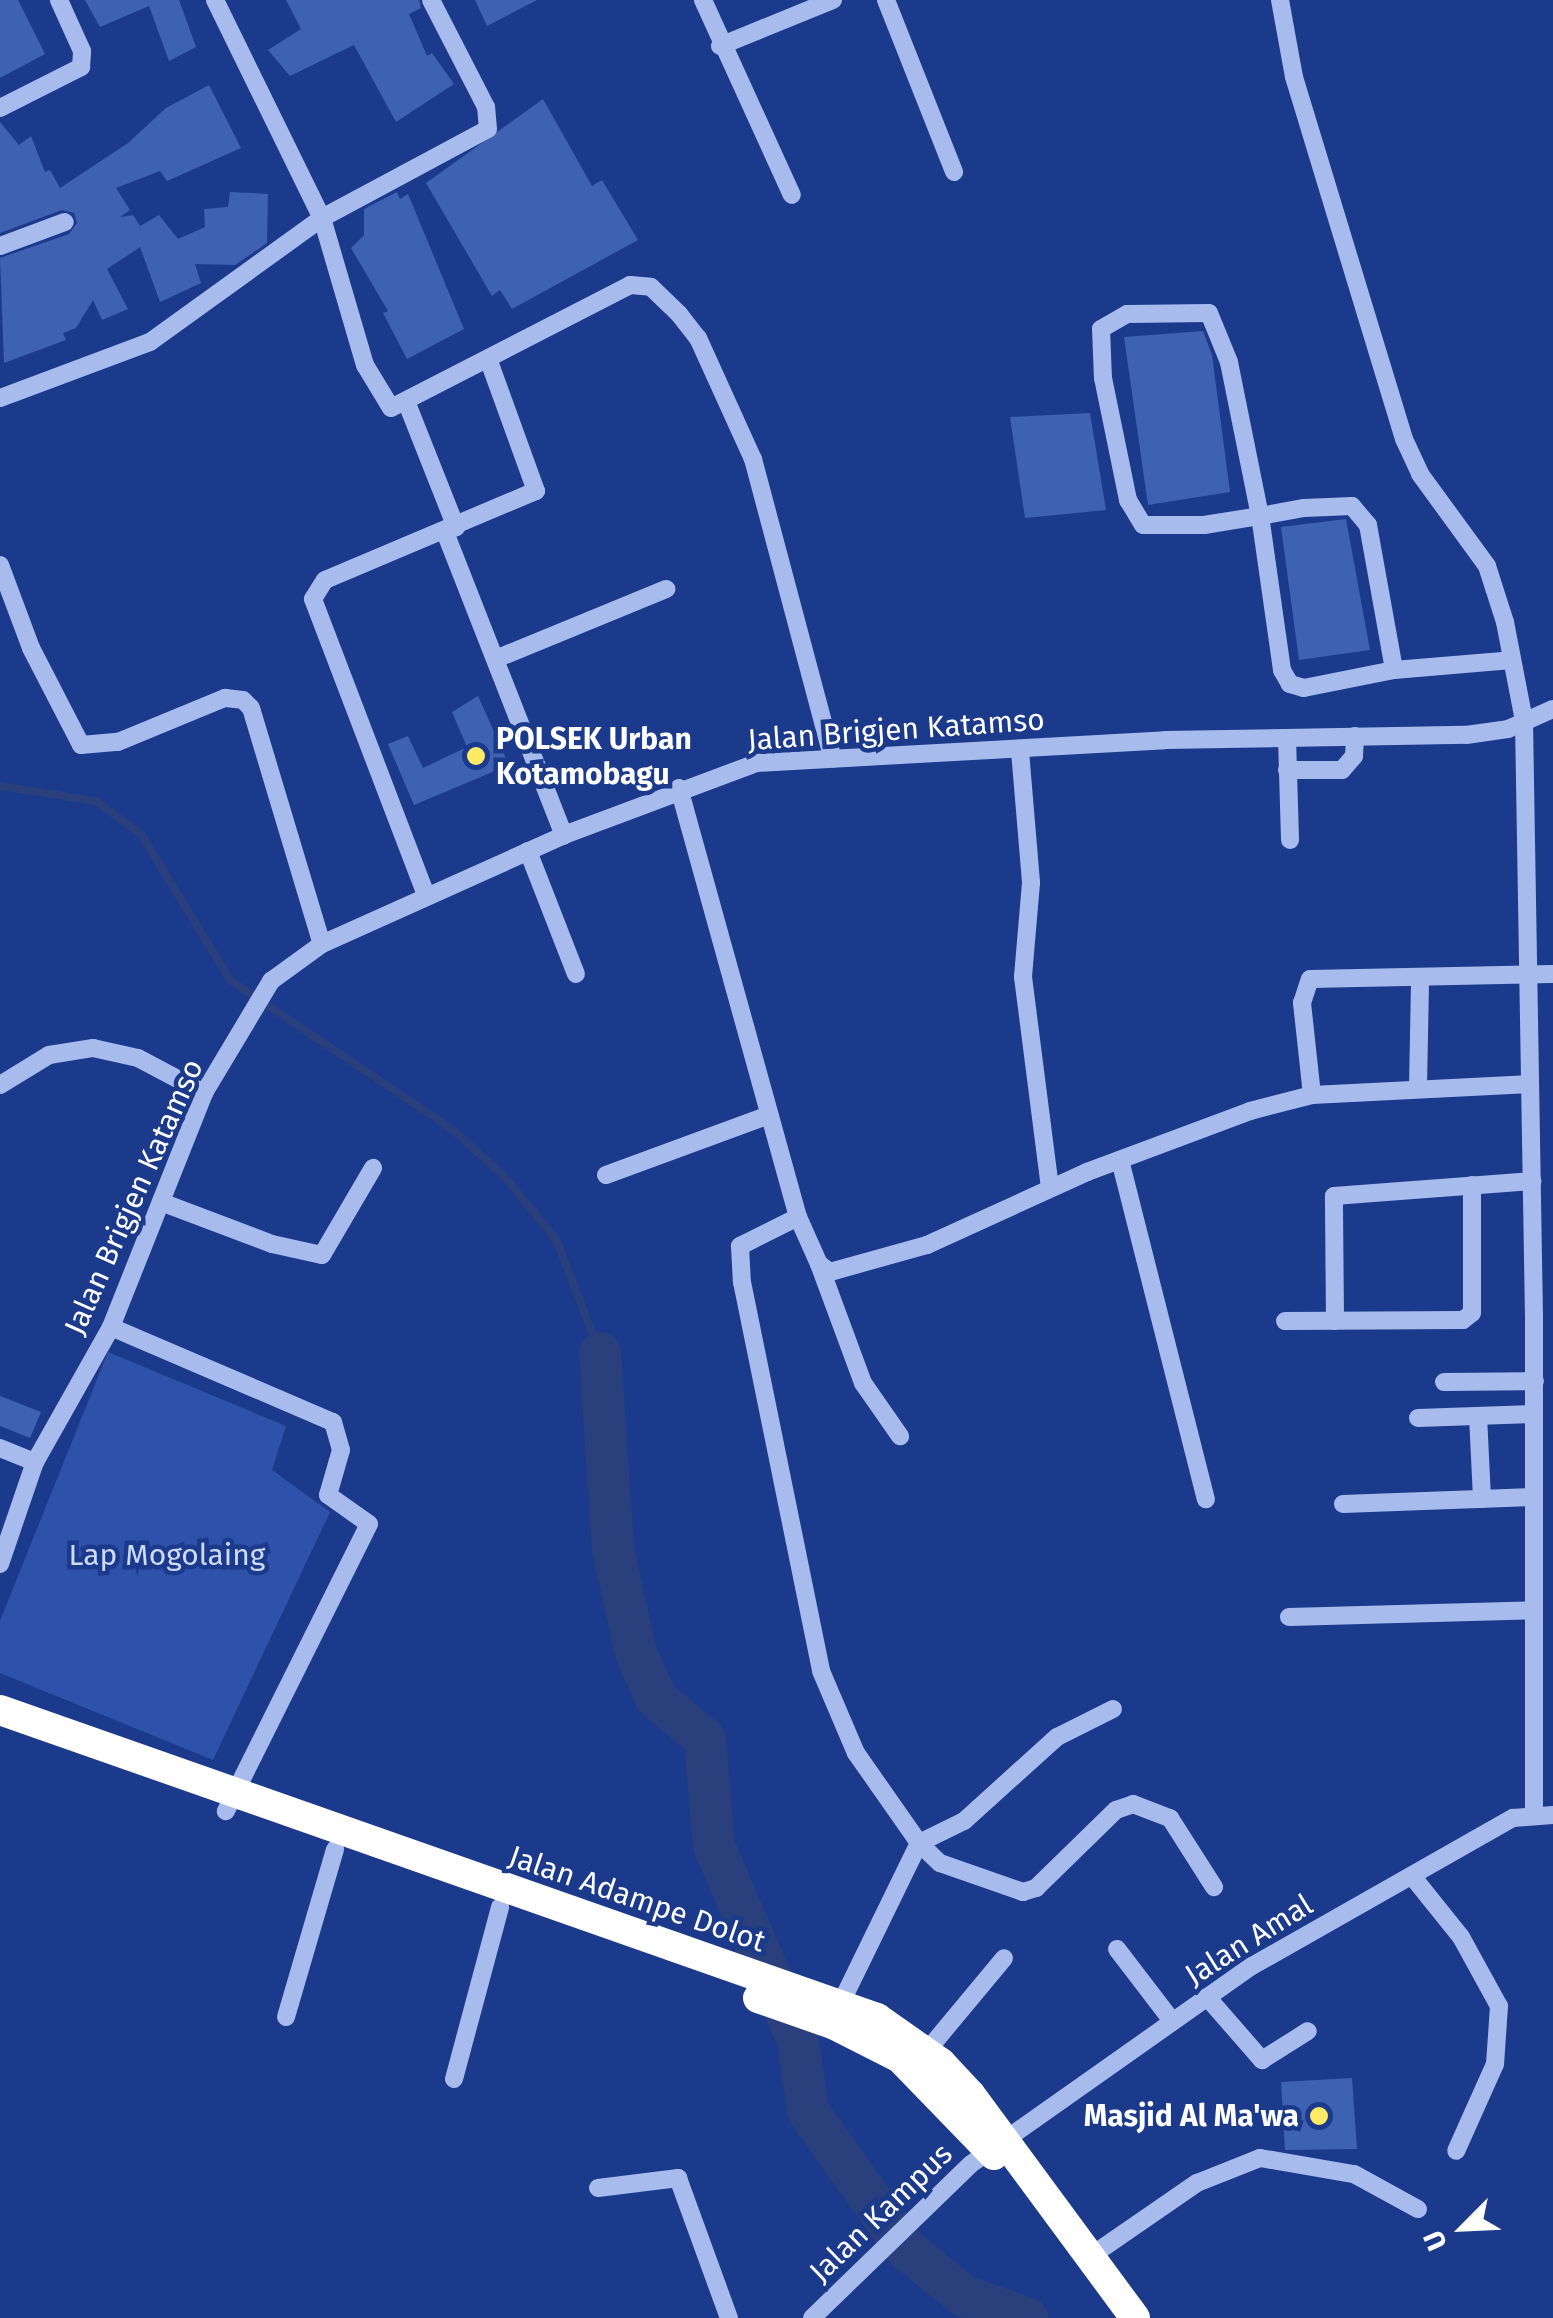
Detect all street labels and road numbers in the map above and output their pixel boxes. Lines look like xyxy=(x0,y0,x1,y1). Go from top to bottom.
street label: Jalan Brigjen Katamso xyxy=(746,702,1046,758)
street label: Jalan Brigjen Katamso xyxy=(57,1054,211,1340)
street label: Jalan Adampe Dolot xyxy=(504,1838,770,1960)
street label: Jalan Amal xyxy=(1179,1887,1319,1993)
street label: Jalan Kampus xyxy=(802,2136,960,2290)

